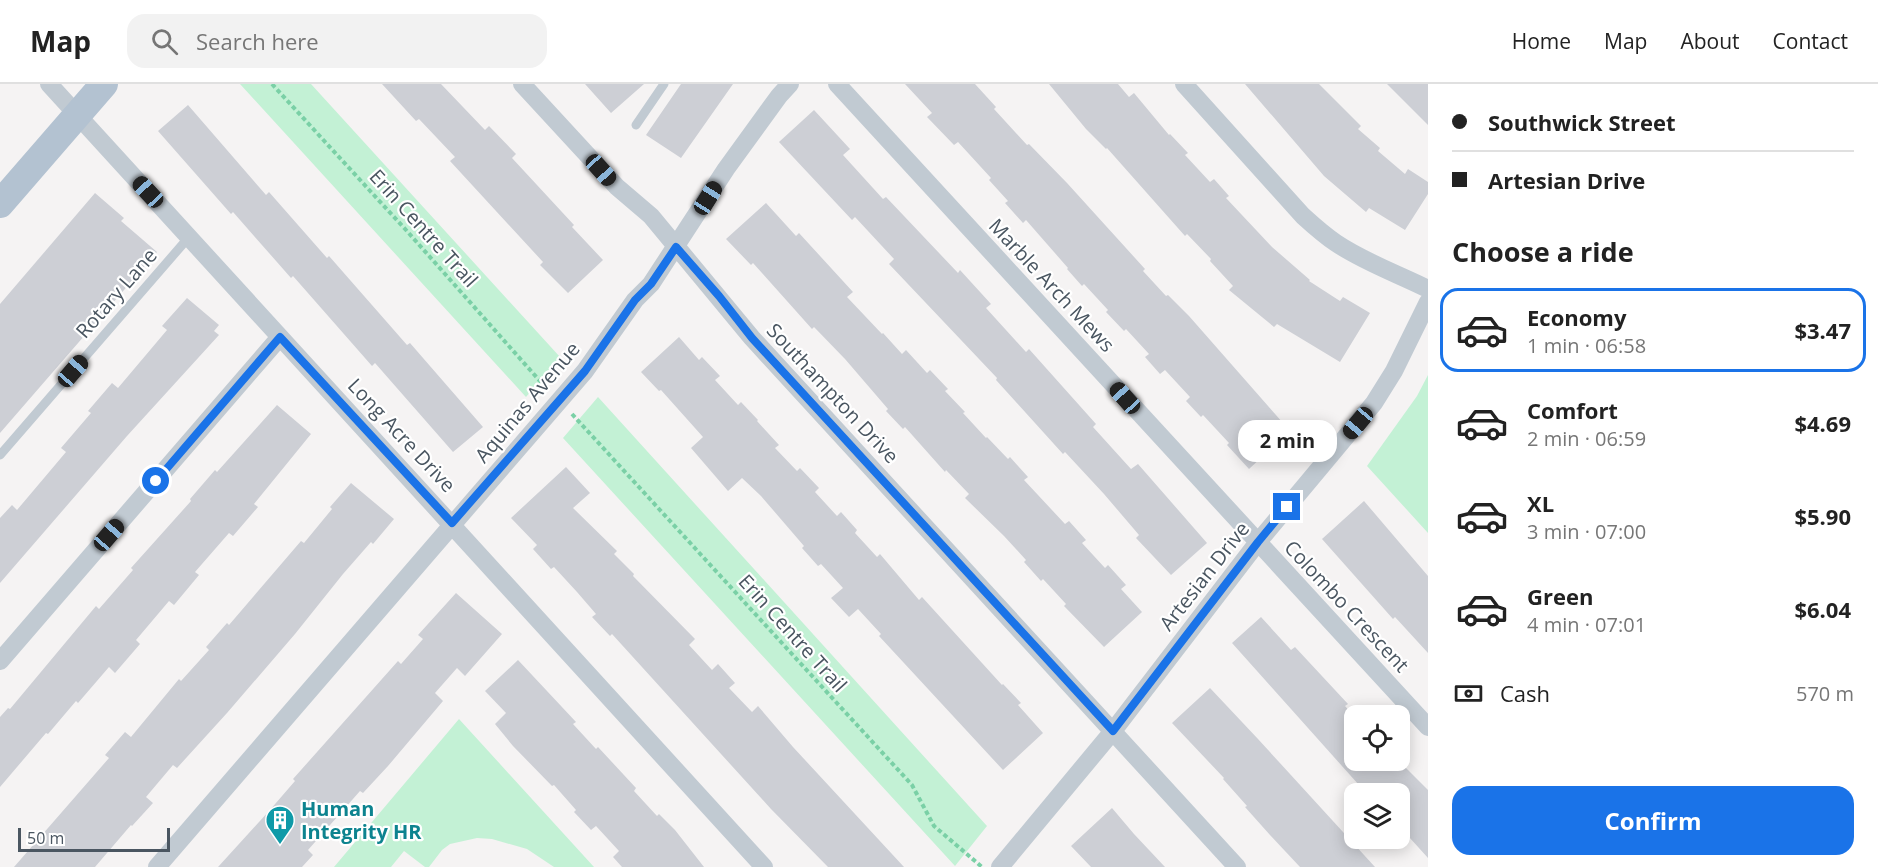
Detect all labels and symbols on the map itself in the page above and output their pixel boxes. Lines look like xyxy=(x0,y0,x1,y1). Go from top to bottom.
car xyxy=(582,151,620,189)
street label: Erin Centre Trail xyxy=(364,163,484,293)
car xyxy=(129,173,167,211)
car xyxy=(691,178,725,218)
street label: Marble Arch Mews xyxy=(983,212,1121,358)
street label: Rotary Lane xyxy=(69,242,163,344)
street label: Southampton Drive xyxy=(761,317,905,469)
street label: Aquinas Avenue xyxy=(468,336,586,468)
car xyxy=(54,352,92,390)
street label: Long Acre Drive xyxy=(342,372,462,498)
car xyxy=(1106,379,1144,417)
car xyxy=(1340,403,1376,443)
callout: 2 min xyxy=(1238,420,1336,462)
route start xyxy=(142,467,169,494)
route end xyxy=(1273,493,1300,520)
car xyxy=(90,516,128,554)
street label: Artesian Drive xyxy=(1153,516,1255,636)
street label: Colombo Crescent xyxy=(1279,534,1415,678)
street label: Erin Centre Trail xyxy=(733,568,853,698)
place label: Human Integrity HR xyxy=(301,795,422,845)
building icon: Human Integrity HR xyxy=(264,804,296,846)
scale bar xyxy=(18,825,170,852)

